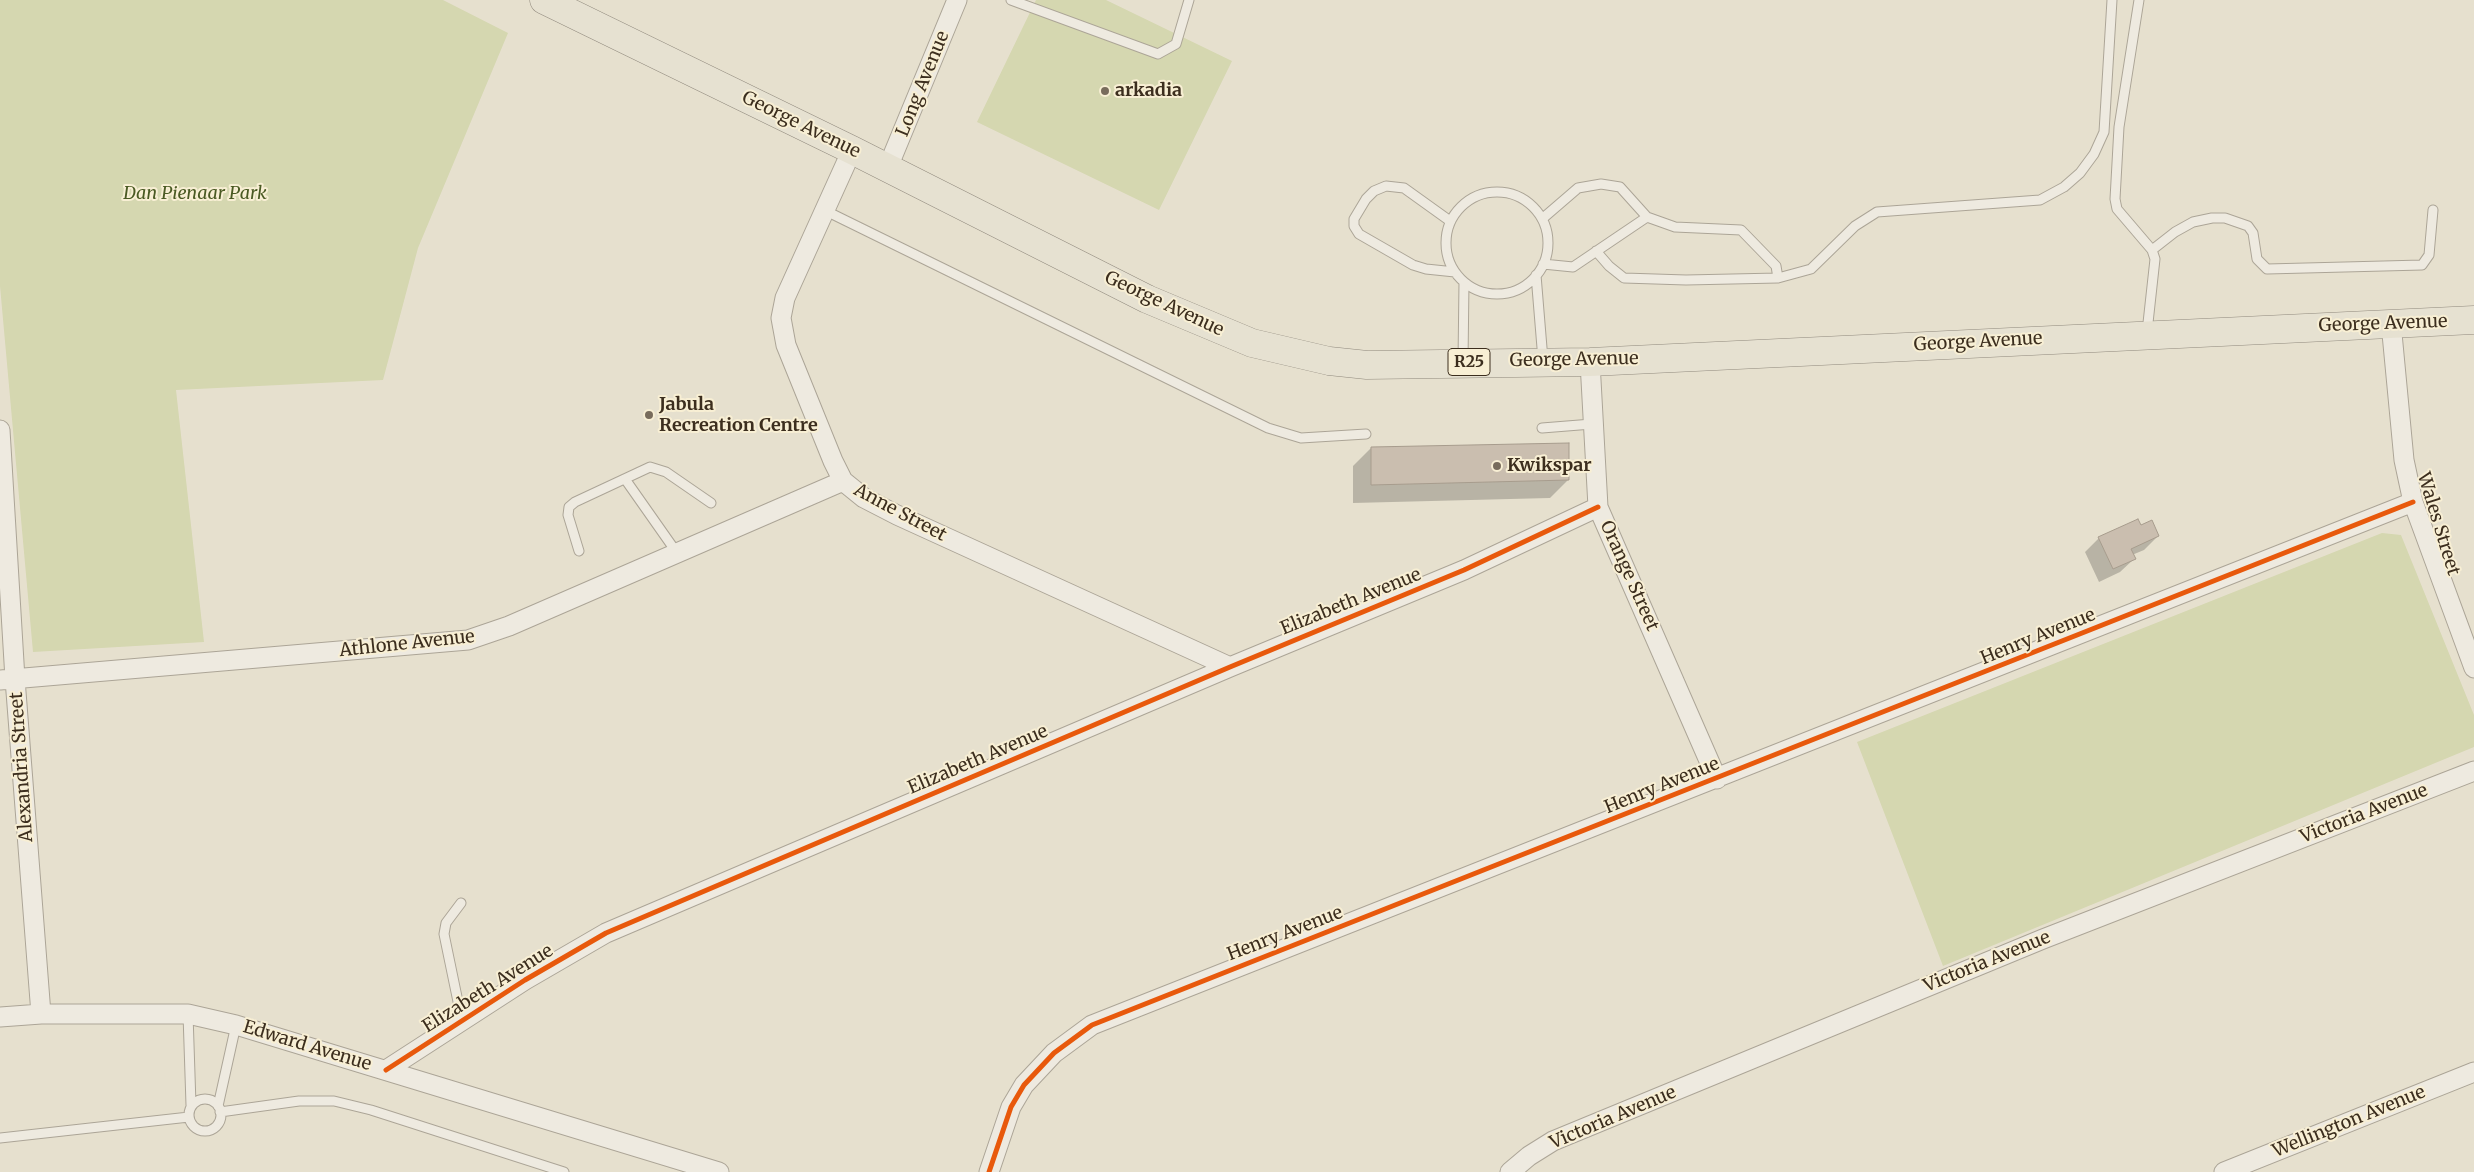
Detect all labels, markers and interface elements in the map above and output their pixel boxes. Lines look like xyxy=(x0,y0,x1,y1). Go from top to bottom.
street label: Long Avenue xyxy=(892,28,954,140)
place label: arkadia xyxy=(1115,80,1182,102)
marker: arkadia xyxy=(1099,85,1111,97)
street label: George Avenue xyxy=(738,87,864,163)
park label: Dan Pienaar Park xyxy=(123,183,267,205)
street label: George Avenue xyxy=(1101,267,1227,341)
street label: George Avenue xyxy=(2318,311,2448,337)
street label: George Avenue xyxy=(1913,328,2043,356)
road number: R25 xyxy=(1448,348,1490,376)
street label: George Avenue xyxy=(1509,348,1639,372)
place label: Jabula Recreation Centre xyxy=(659,394,818,436)
marker: Jabula Recreation Centre xyxy=(643,409,655,421)
place label: Kwikspar xyxy=(1507,455,1592,477)
marker: Kwikspar xyxy=(1491,460,1503,472)
street label: Wales Street xyxy=(2412,470,2464,578)
street label: Anne Street xyxy=(850,480,950,546)
street label: Orange Street xyxy=(1595,518,1663,634)
street label: Elizabeth Avenue xyxy=(1278,564,1424,640)
street label: Henry Avenue xyxy=(1978,604,2098,670)
street label: Athlone Avenue xyxy=(338,626,476,662)
street label: Alexandria Street xyxy=(6,691,38,843)
street label: Elizabeth Avenue xyxy=(905,721,1051,799)
street label: Henry Avenue xyxy=(1602,753,1722,819)
street label: Victoria Avenue xyxy=(2297,780,2431,848)
street label: Henry Avenue xyxy=(1224,902,1346,966)
street label: Victoria Avenue xyxy=(1920,927,2054,997)
street label: Elizabeth Avenue xyxy=(419,940,557,1038)
street label: Edward Avenue xyxy=(240,1016,374,1076)
street label: Victoria Avenue xyxy=(1547,1082,1679,1154)
street label: Wellington Avenue xyxy=(2270,1082,2428,1162)

